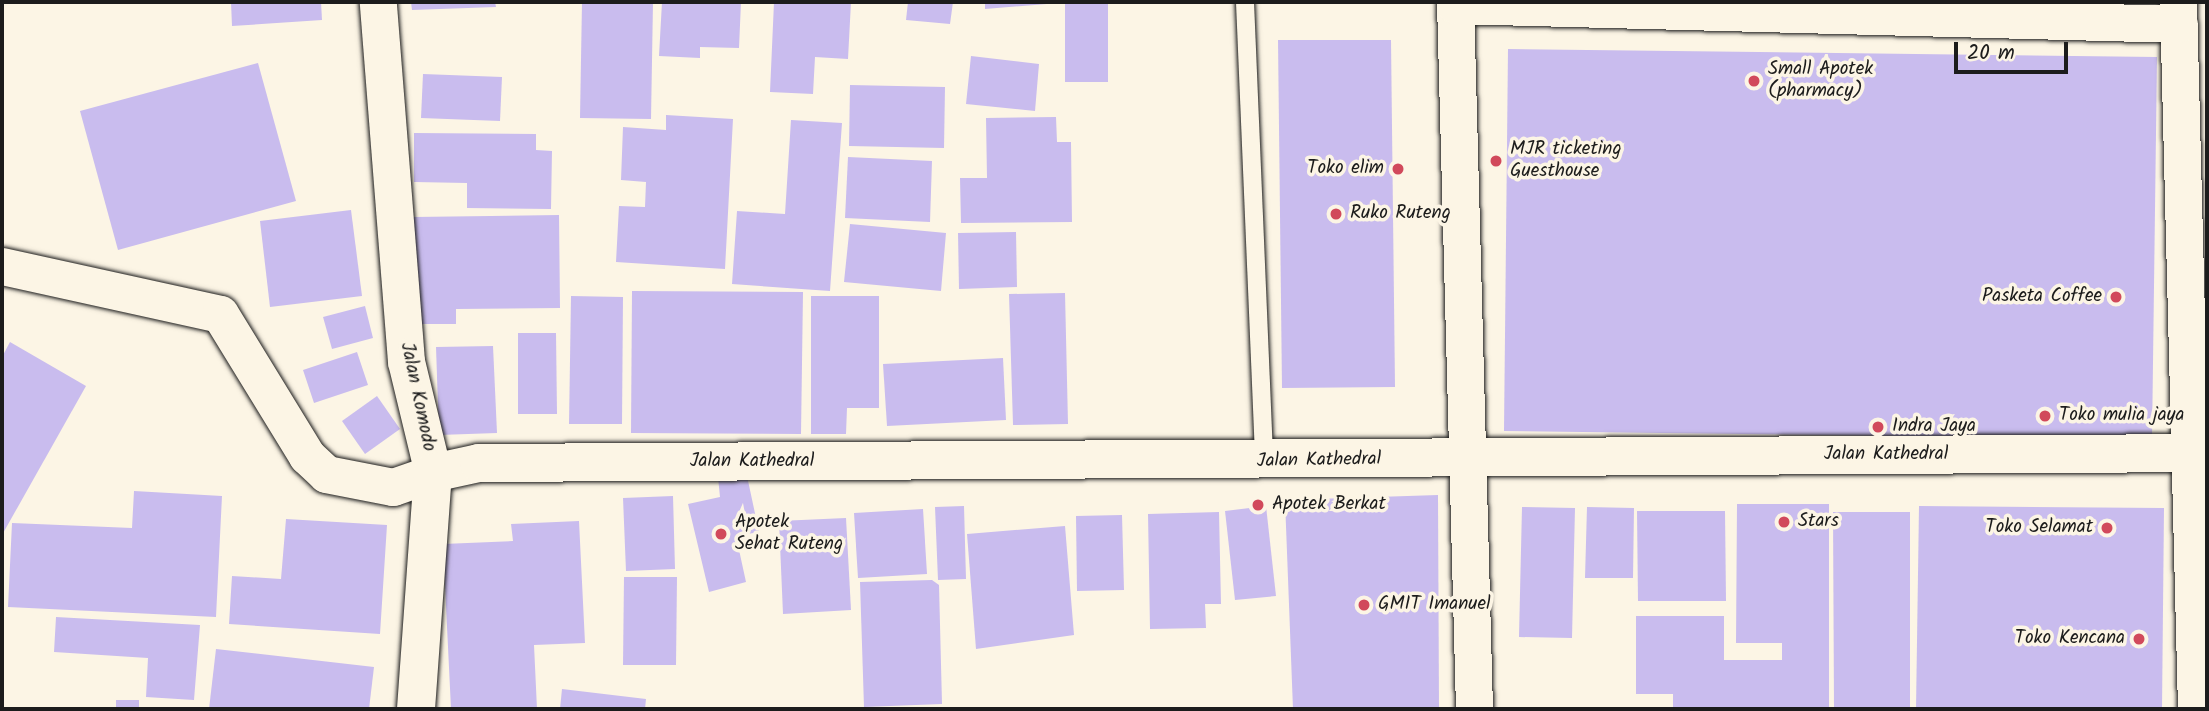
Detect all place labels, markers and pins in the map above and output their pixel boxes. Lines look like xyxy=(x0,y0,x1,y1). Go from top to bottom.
place label: Small Apotek (pharmacy) xyxy=(1768,59,1873,103)
marker: Small Apotek (pharmacy) xyxy=(1746,73,1762,89)
place label: MJR ticketing Guesthouse xyxy=(1510,139,1621,183)
marker: MJR ticketing Guesthouse xyxy=(1488,153,1504,169)
place label: Toko elim xyxy=(1307,158,1384,180)
marker: Toko elim xyxy=(1390,161,1406,177)
place label: Ruko Ruteng xyxy=(1350,203,1451,225)
marker: Ruko Ruteng xyxy=(1328,206,1344,222)
place label: Pasketa Coffee xyxy=(1982,286,2102,308)
marker: Pasketa Coffee xyxy=(2108,289,2124,305)
place label: Toko mulia jaya xyxy=(2059,405,2184,427)
marker: Toko mulia jaya xyxy=(2037,408,2053,424)
place label: Indra Jaya xyxy=(1892,416,1976,438)
marker: Indra Jaya xyxy=(1870,419,1886,435)
place label: Apotek Berkat xyxy=(1272,494,1386,516)
marker: Apotek Berkat xyxy=(1250,497,1266,513)
place label: Stars xyxy=(1798,511,1839,533)
place label: Apotek Sehat Ruteng xyxy=(735,512,843,556)
marker: Stars xyxy=(1776,514,1792,530)
place label: Toko Selamat xyxy=(1985,517,2093,539)
marker: Toko Selamat xyxy=(2099,520,2115,536)
marker: Apotek Sehat Ruteng xyxy=(713,526,729,542)
place label: GMIT Imanuel xyxy=(1378,594,1491,616)
marker: GMIT Imanuel xyxy=(1356,597,1372,613)
place label: Toko Kencana xyxy=(2015,628,2125,650)
marker: Toko Kencana xyxy=(2131,631,2147,647)

